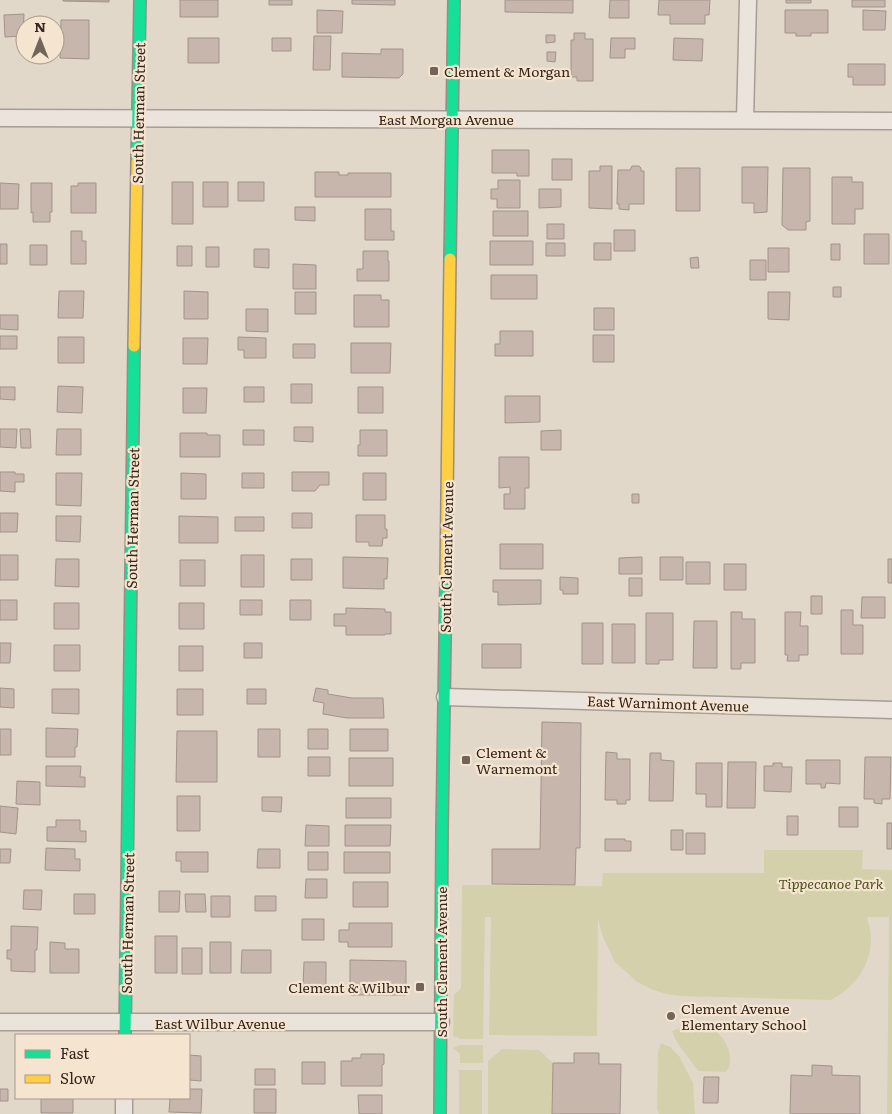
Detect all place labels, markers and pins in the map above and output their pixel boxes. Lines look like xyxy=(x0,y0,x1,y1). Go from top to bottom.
place label: Clement & Morgan xyxy=(444,61,570,81)
marker: Clement & Morgan xyxy=(428,65,440,77)
place label: Clement & Warnemont xyxy=(476,742,558,778)
marker: Clement & Warnemont xyxy=(460,754,472,766)
place label: Clement & Wilbur xyxy=(288,977,410,997)
marker: Clement & Wilbur xyxy=(414,981,426,993)
place label: Clement Avenue Elementary School xyxy=(681,998,807,1034)
marker: Clement Avenue Elementary School xyxy=(665,1010,677,1022)

